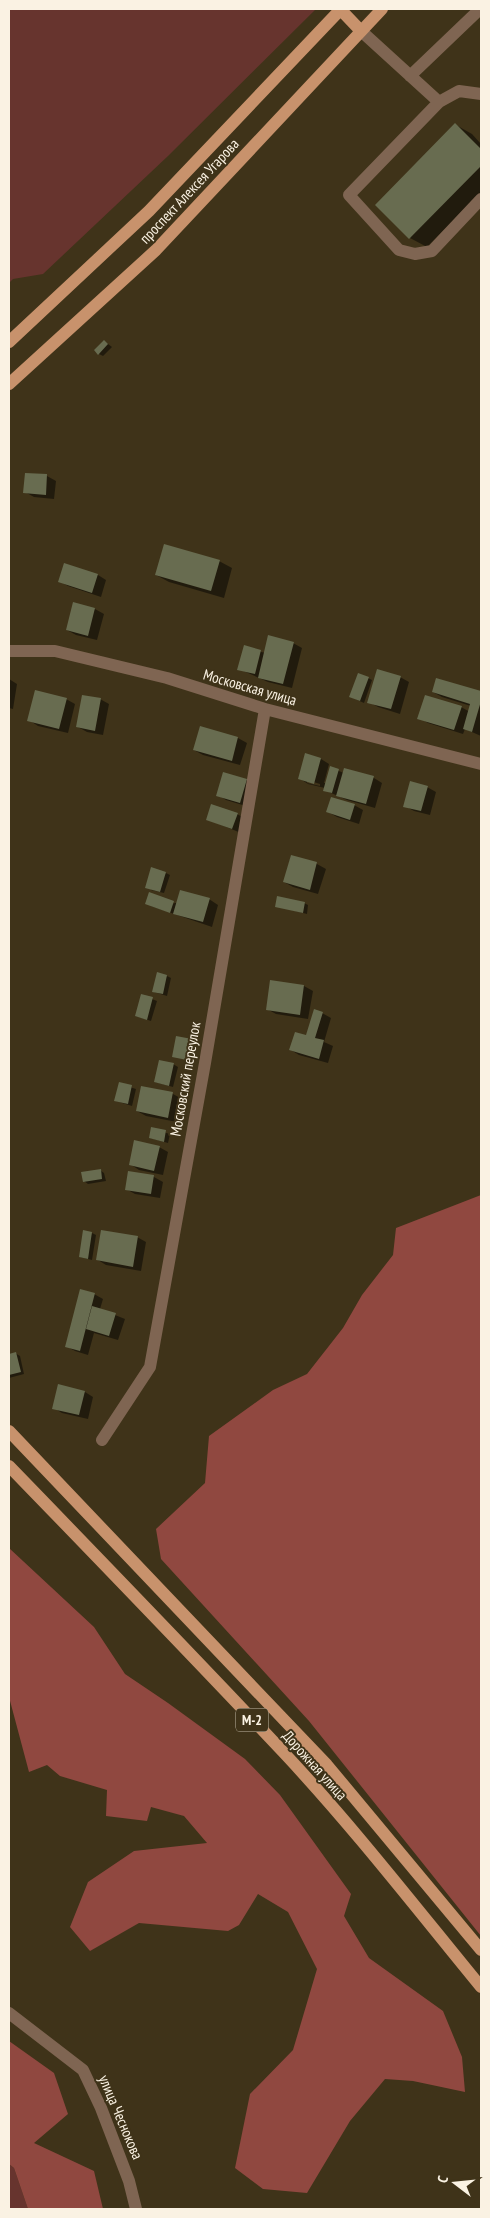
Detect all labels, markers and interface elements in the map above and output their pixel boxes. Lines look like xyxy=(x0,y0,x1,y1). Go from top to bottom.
street label: проспект Алексея Угарова xyxy=(135,134,243,248)
street label: Московская улица xyxy=(201,665,299,709)
street label: Московский переулок xyxy=(166,1020,204,1138)
road number: М-2 xyxy=(236,1708,268,1732)
street label: Дорожная улица xyxy=(279,1726,351,1804)
street label: улица Чеснокова xyxy=(95,2072,147,2162)
north arrow xyxy=(430,2158,480,2208)
text: С xyxy=(433,2173,452,2185)

